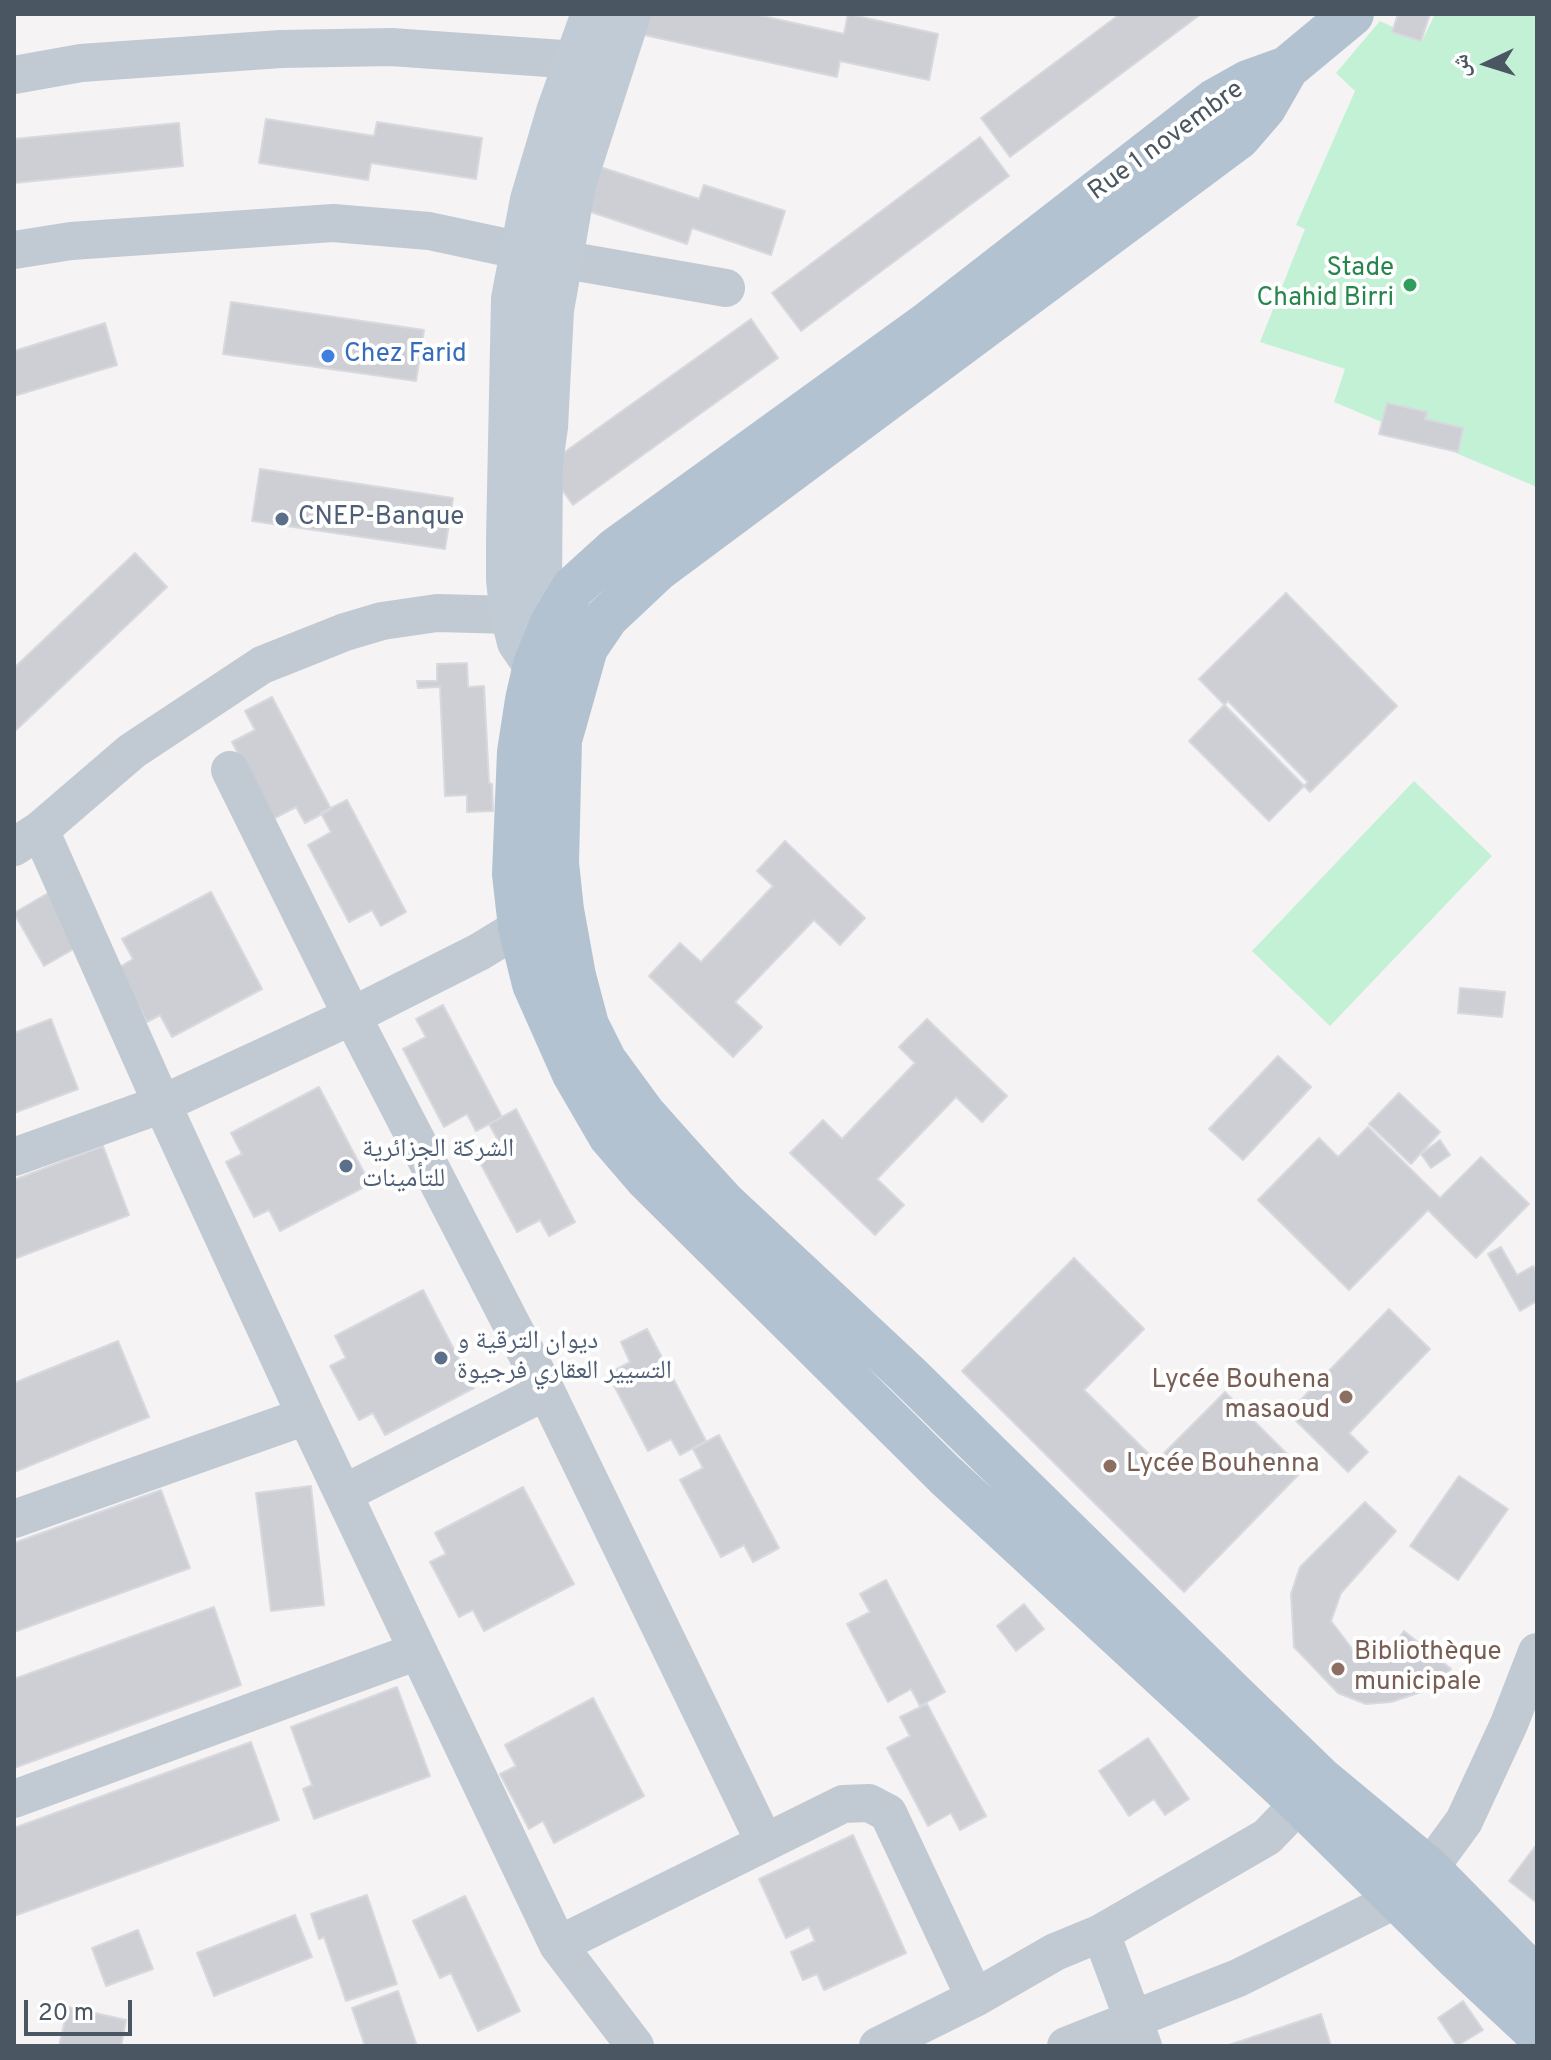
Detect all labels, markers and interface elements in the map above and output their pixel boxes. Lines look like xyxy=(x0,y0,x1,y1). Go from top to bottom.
north arrow xyxy=(1447,24,1527,104)
text: ش xyxy=(1448,53,1477,78)
street label: Rue 1 novembre xyxy=(1083,75,1251,209)
place label: Stade Chahid Birri xyxy=(1257,254,1394,316)
marker: Stade Chahid Birri xyxy=(1401,276,1419,294)
place label: Chez Farid xyxy=(344,340,467,372)
marker: Chez Farid xyxy=(319,347,337,365)
place label: CNEP-Banque xyxy=(298,503,464,535)
marker: CNEP-Banque xyxy=(273,510,291,528)
place label: الشركة الجزائرية للتأمينات xyxy=(362,1135,514,1196)
marker: الشركة الجزائرية للتأمينات xyxy=(337,1157,355,1175)
place label: ديوان الترقية و التسيير العقاري فرجيوة xyxy=(457,1327,672,1388)
marker: ديوان الترقية و التسيير العقاري فرجيوة xyxy=(432,1349,450,1367)
place label: Lycée Bouhena masaoud xyxy=(1151,1366,1330,1428)
marker: Lycée Bouhena masaoud xyxy=(1337,1388,1355,1406)
place label: Lycée Bouhenna xyxy=(1126,1450,1320,1482)
marker: Lycée Bouhenna xyxy=(1101,1457,1119,1475)
place label: Bibliothèque municipale xyxy=(1354,1638,1502,1700)
marker: Bibliothèque municipale xyxy=(1329,1660,1347,1678)
scale bar xyxy=(28,1984,136,2034)
text: 20 m xyxy=(38,1999,94,2029)

